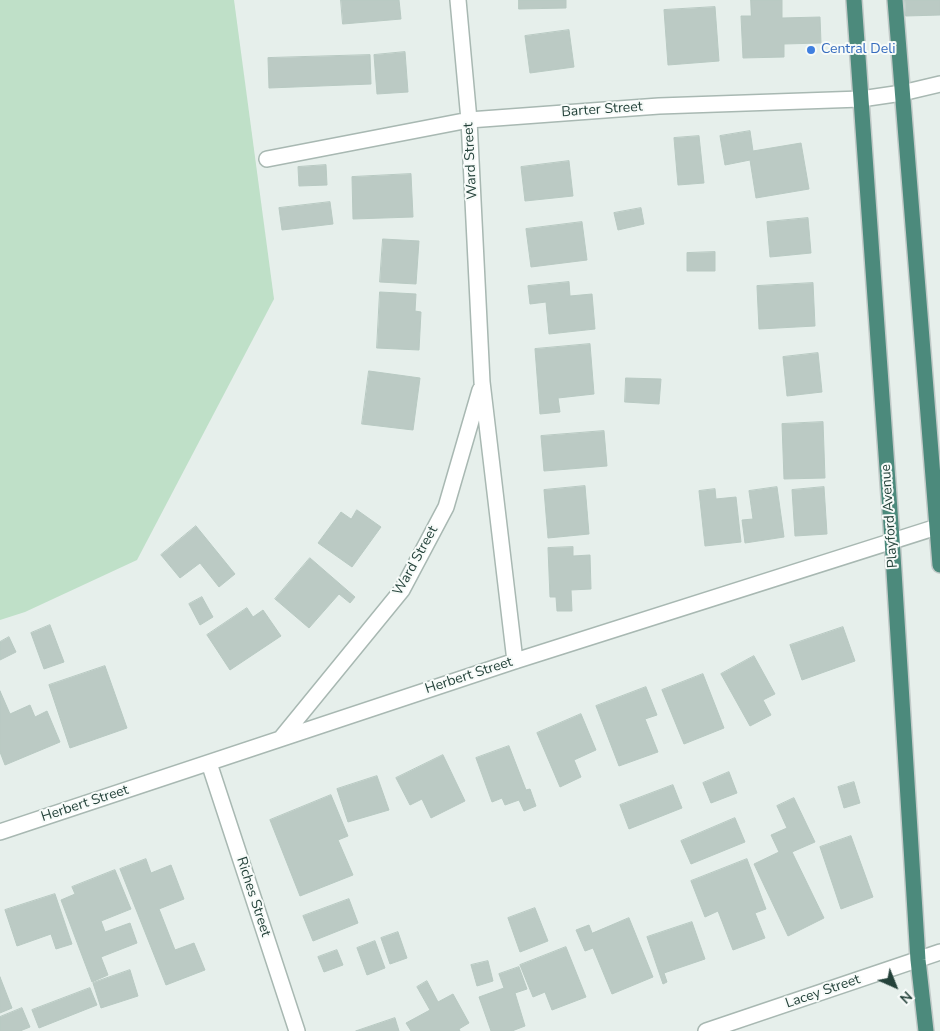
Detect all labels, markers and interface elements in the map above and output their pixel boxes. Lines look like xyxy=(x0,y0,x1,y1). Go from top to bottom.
place label: Central Deli xyxy=(821,42,896,58)
marker: Central Deli xyxy=(805,44,817,56)
street label: Barter Street xyxy=(561,99,643,121)
street label: Ward Street xyxy=(461,122,481,200)
street label: Playford Avenue xyxy=(878,463,902,569)
street label: Ward Street xyxy=(390,523,442,599)
street label: Herbert Street xyxy=(423,654,515,698)
street label: Herbert Street xyxy=(39,782,131,826)
street label: Riches Street xyxy=(232,855,274,939)
north arrow xyxy=(870,961,920,1011)
street label: Lacey Street xyxy=(784,971,862,1013)
text: N xyxy=(895,987,916,1008)

